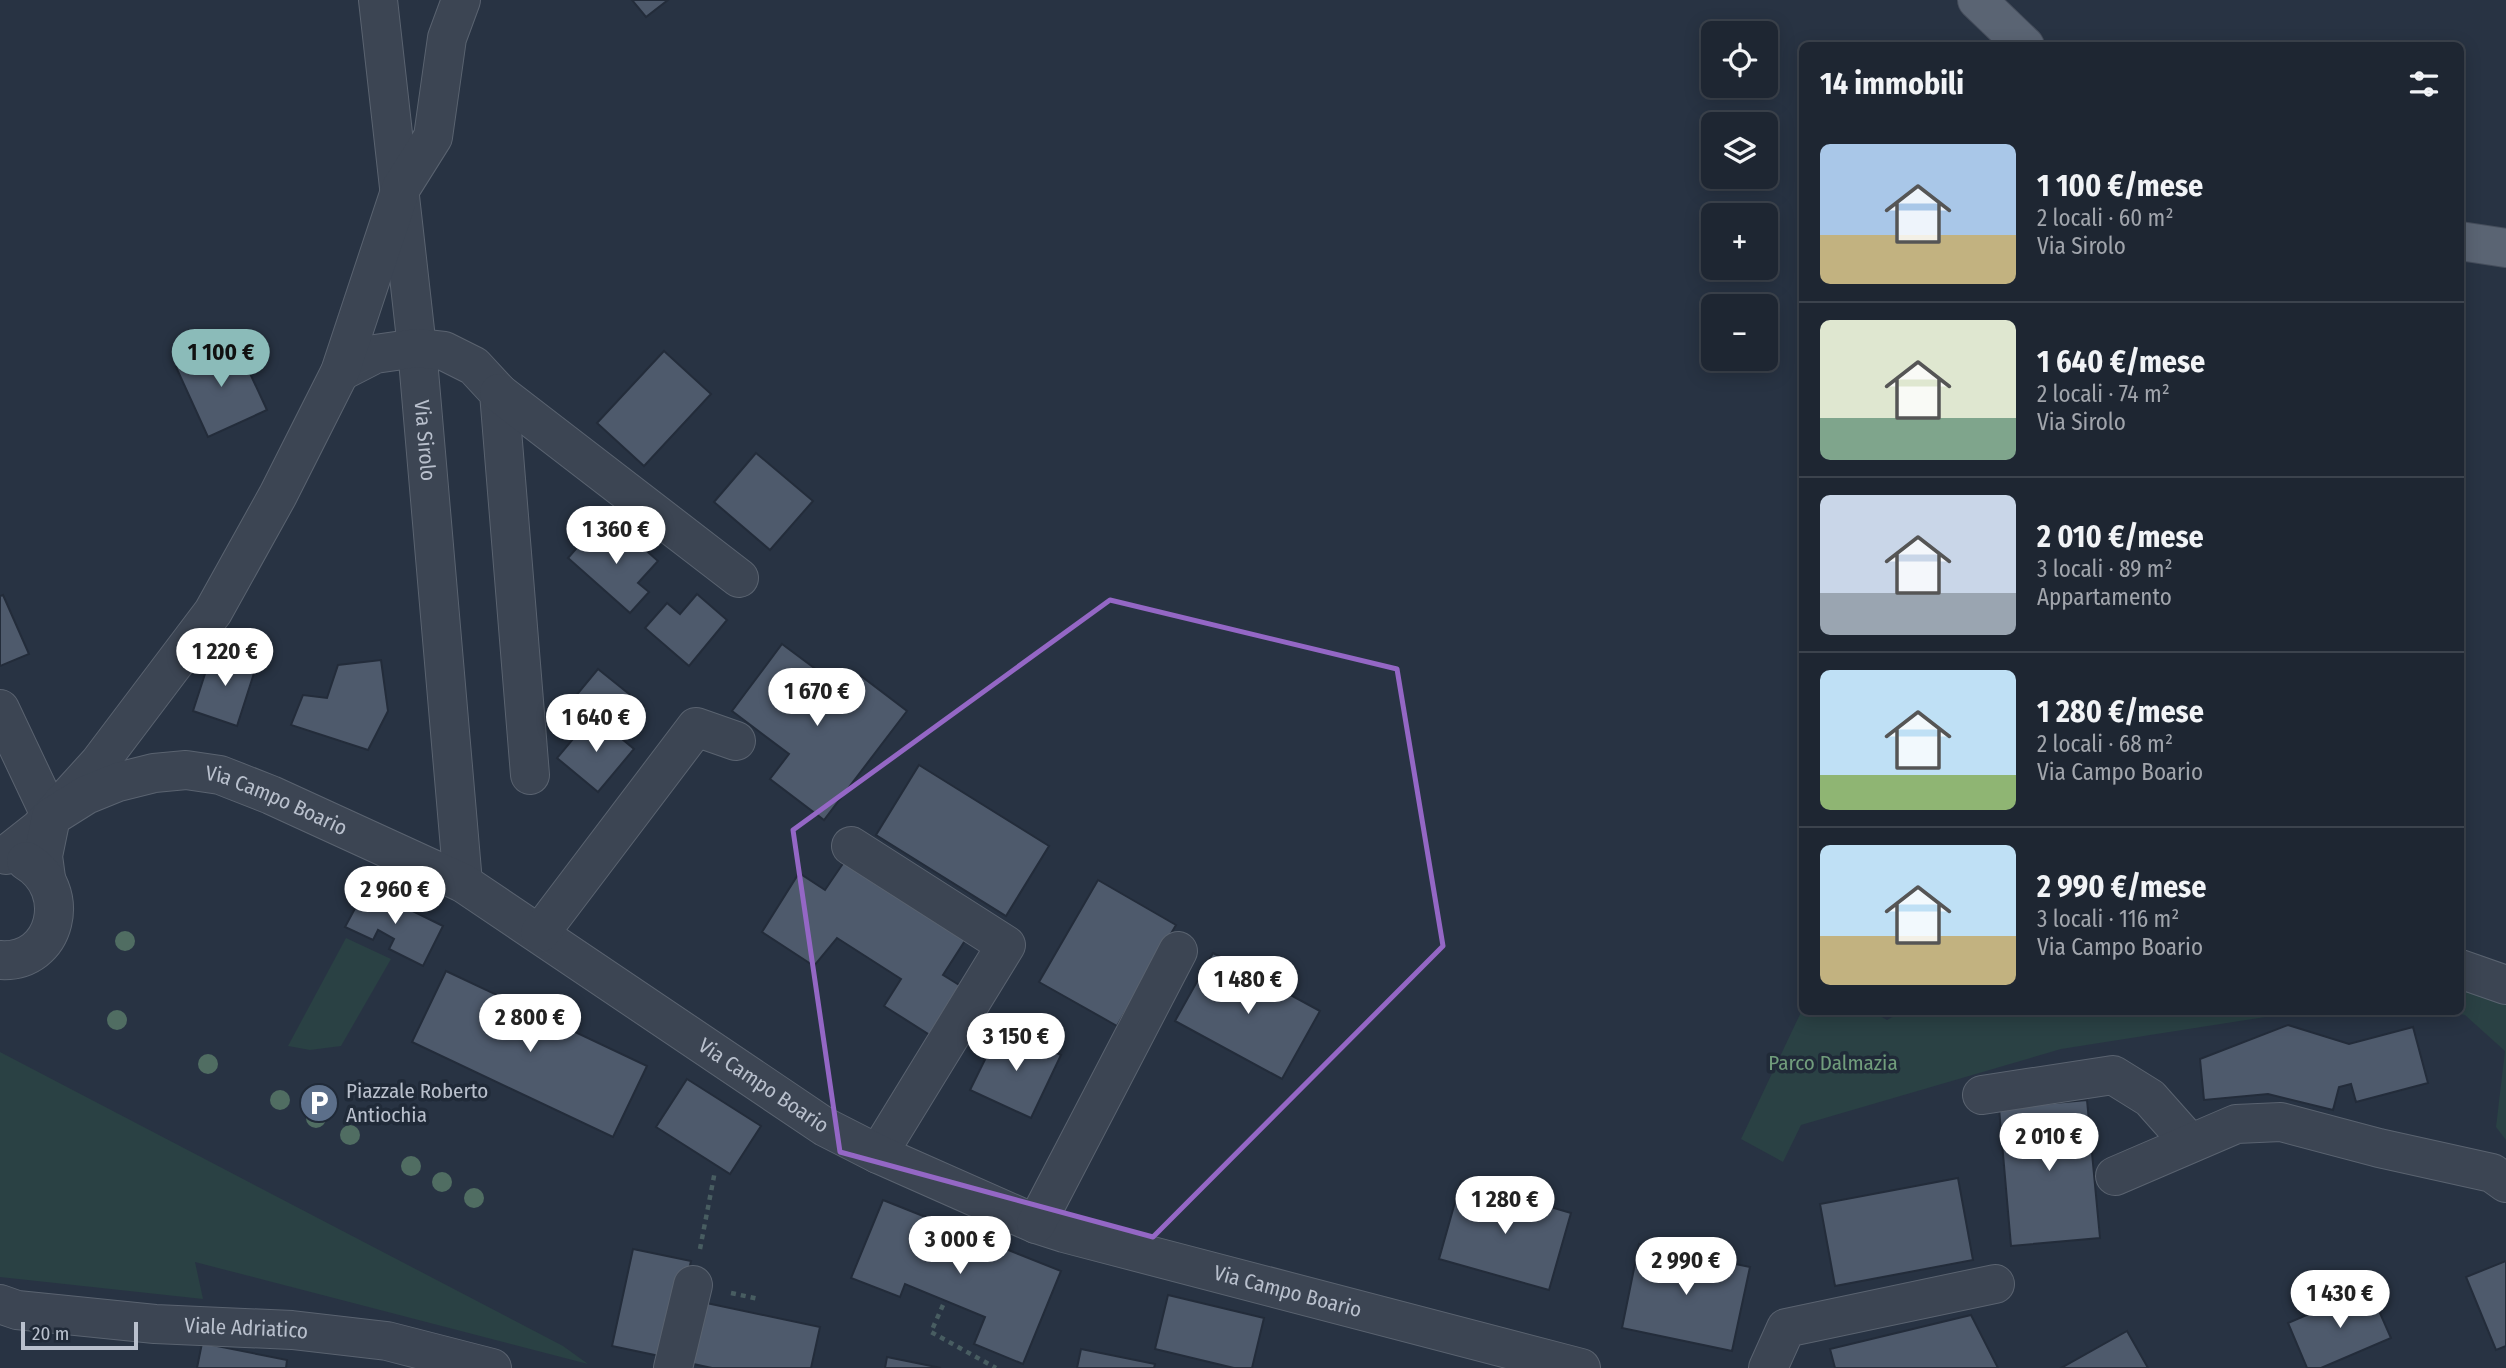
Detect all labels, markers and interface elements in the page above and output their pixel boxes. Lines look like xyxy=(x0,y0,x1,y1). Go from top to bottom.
map controls xyxy=(1701,21,1778,371)
button: locate xyxy=(1701,21,1778,98)
icon: filters xyxy=(2405,65,2443,103)
text: 14 immobili xyxy=(1820,66,1964,102)
button: layers xyxy=(1701,112,1778,189)
text: 1 100 €/mese xyxy=(2037,168,2203,204)
icon: home xyxy=(1876,172,1960,256)
button: + xyxy=(1701,203,1778,280)
text: 2 locali · 60 m² xyxy=(2037,204,2174,232)
text: Via Sirolo xyxy=(2037,232,2126,260)
button: − xyxy=(1701,294,1778,371)
pin: 1 100 € xyxy=(156,330,286,389)
text: 1 100 € xyxy=(188,338,254,366)
text: 1 640 €/mese xyxy=(2037,344,2205,380)
icon: home xyxy=(1876,348,1960,432)
text: 2 locali · 74 m² xyxy=(2037,380,2170,408)
street label: Via Sirolo xyxy=(409,399,441,482)
text: Via Sirolo xyxy=(2037,408,2126,436)
pin: 1 360 € xyxy=(551,506,681,566)
text: 1 360 € xyxy=(582,515,650,543)
text: 2 010 €/mese xyxy=(2037,519,2204,555)
icon: home xyxy=(1876,523,1960,607)
text: 3 locali · 89 m² xyxy=(2037,555,2173,583)
text: Appartamento xyxy=(2037,583,2172,611)
pin: 1 220 € xyxy=(160,628,290,688)
text: 1 220 € xyxy=(192,637,258,665)
pin: 1 670 € xyxy=(752,668,882,728)
text: 1 670 € xyxy=(784,677,850,705)
pin: 1 640 € xyxy=(531,694,661,754)
text: 1 280 €/mese xyxy=(2037,694,2204,730)
icon: home xyxy=(1876,698,1960,782)
text: 1 640 € xyxy=(562,703,630,731)
text: 2 locali · 68 m² xyxy=(2037,730,2173,758)
text: Via Campo Boario xyxy=(2037,758,2203,786)
street label: Via Campo Boario xyxy=(204,760,351,841)
pin: 2 960 € xyxy=(330,866,460,926)
text: 2 990 €/mese xyxy=(2037,869,2206,905)
icon: home xyxy=(1876,873,1960,957)
text: 2 960 € xyxy=(360,875,430,903)
text: 3 locali · 116 m² xyxy=(2037,905,2179,933)
text: Via Campo Boario xyxy=(2037,933,2203,961)
pin: 1 480 € xyxy=(1183,956,1313,1016)
text: 1 480 € xyxy=(1214,965,1282,993)
pin: 2 800 € xyxy=(465,995,595,1054)
text: 2 800 € xyxy=(495,1003,565,1031)
pin: 3 150 € xyxy=(951,1014,1081,1073)
text: 3 150 € xyxy=(983,1022,1049,1050)
street label: Via Campo Boario xyxy=(693,1032,834,1139)
park label: Parco Dalmazia xyxy=(1768,1050,1898,1076)
place label: Piazzale Roberto Antiochia xyxy=(346,1078,488,1128)
parking icon: Piazzale Roberto Antiochia xyxy=(298,1082,340,1124)
pin: 2 010 € xyxy=(1984,1114,2114,1173)
text: 2 010 € xyxy=(2016,1122,2082,1150)
pin: 1 280 € xyxy=(1440,1176,1570,1236)
text: 1 280 € xyxy=(1472,1185,1538,1213)
pin: 3 000 € xyxy=(895,1216,1025,1276)
text: 3 000 € xyxy=(925,1225,995,1253)
pin: 2 990 € xyxy=(1621,1238,1751,1297)
text: 2 990 € xyxy=(1652,1246,1720,1274)
street label: Via Campo Boario xyxy=(1211,1260,1364,1323)
pin: 1 430 € xyxy=(2275,1270,2405,1330)
text: 1 430 € xyxy=(2307,1279,2373,1307)
street label: Viale Adriatico xyxy=(184,1312,309,1345)
scale bar xyxy=(21,1319,138,1351)
text: 20 m xyxy=(32,1322,69,1345)

